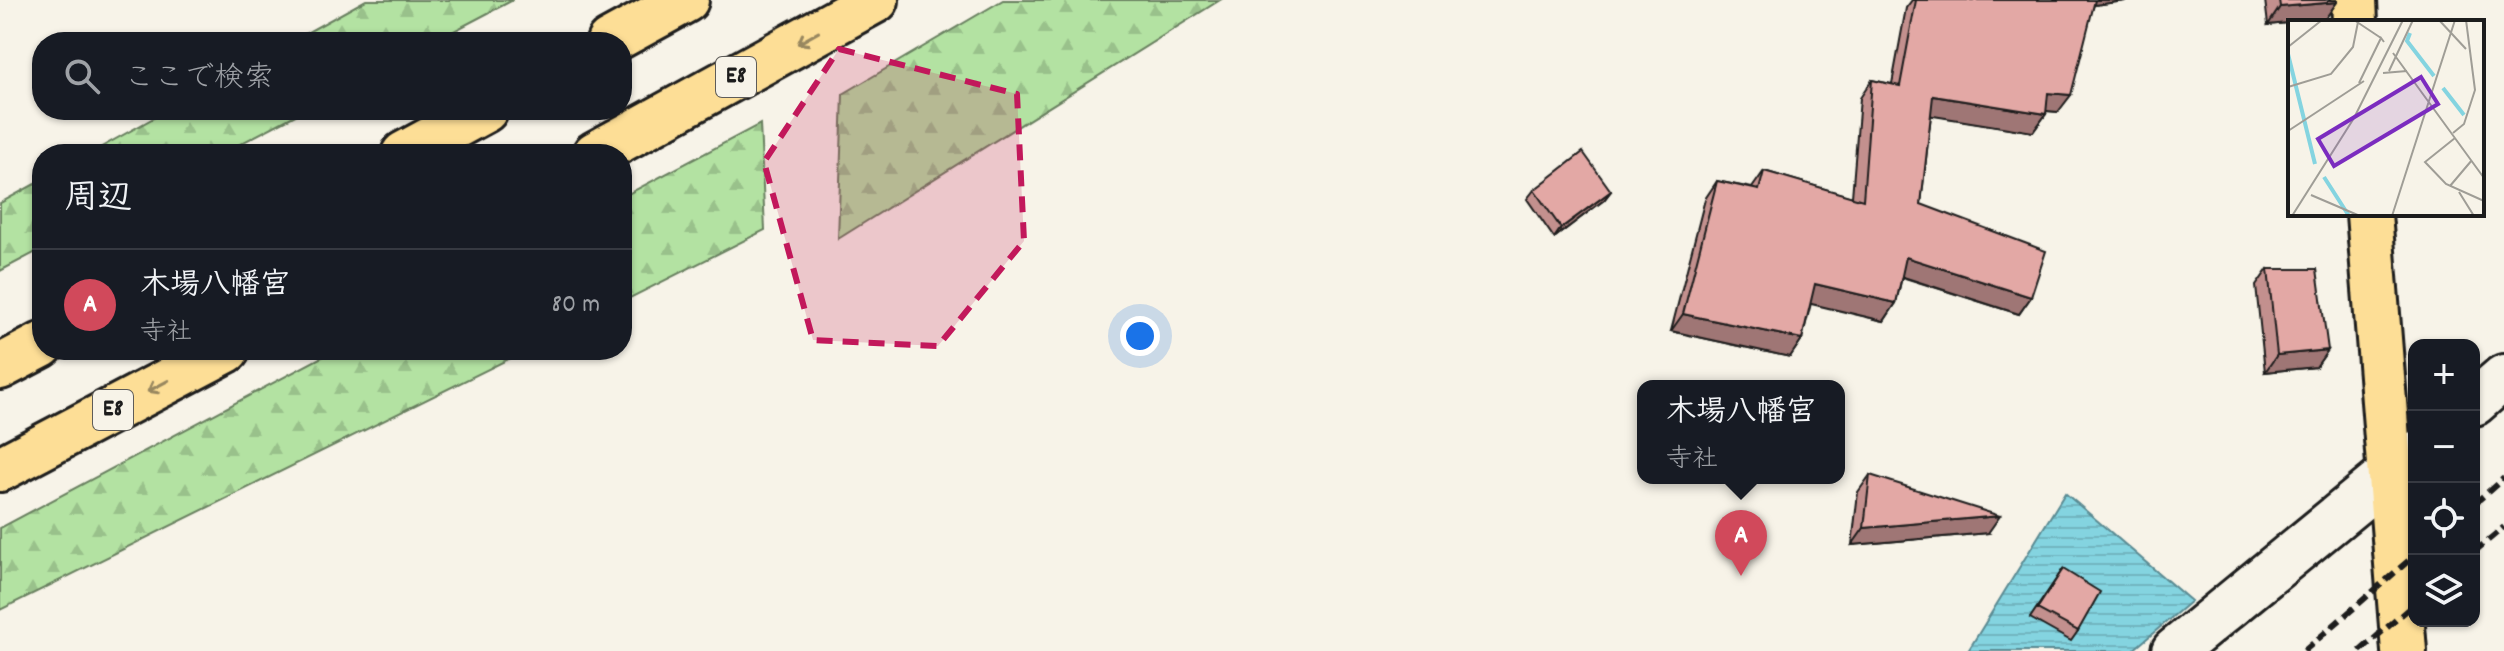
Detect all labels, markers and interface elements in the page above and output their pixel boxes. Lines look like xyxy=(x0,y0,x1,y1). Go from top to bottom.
inset map xyxy=(2288,20,2484,216)
one-way arrow xyxy=(797,30,820,46)
search box xyxy=(32,32,632,120)
icon: search xyxy=(60,54,104,98)
road number: E8 xyxy=(716,57,756,97)
text: ここで検索 xyxy=(124,59,274,102)
text: 周辺 xyxy=(64,176,132,225)
text: 木場八幡宮 xyxy=(140,266,290,309)
text: A xyxy=(83,287,97,324)
text: 80 m xyxy=(552,287,600,324)
text: 寺社 xyxy=(140,315,192,352)
your location xyxy=(1120,316,1160,356)
map controls xyxy=(2408,339,2480,627)
button: + xyxy=(2408,339,2480,411)
one-way arrow xyxy=(146,379,170,395)
popup xyxy=(1637,380,1845,484)
road number: E8 xyxy=(93,390,133,430)
text: 木場八幡宮 xyxy=(1666,393,1816,436)
button: − xyxy=(2408,411,2480,483)
text: 寺社 xyxy=(1666,442,1718,479)
button: locate xyxy=(2408,483,2480,555)
pin: A xyxy=(1715,510,1767,576)
button: layers xyxy=(2408,555,2480,627)

